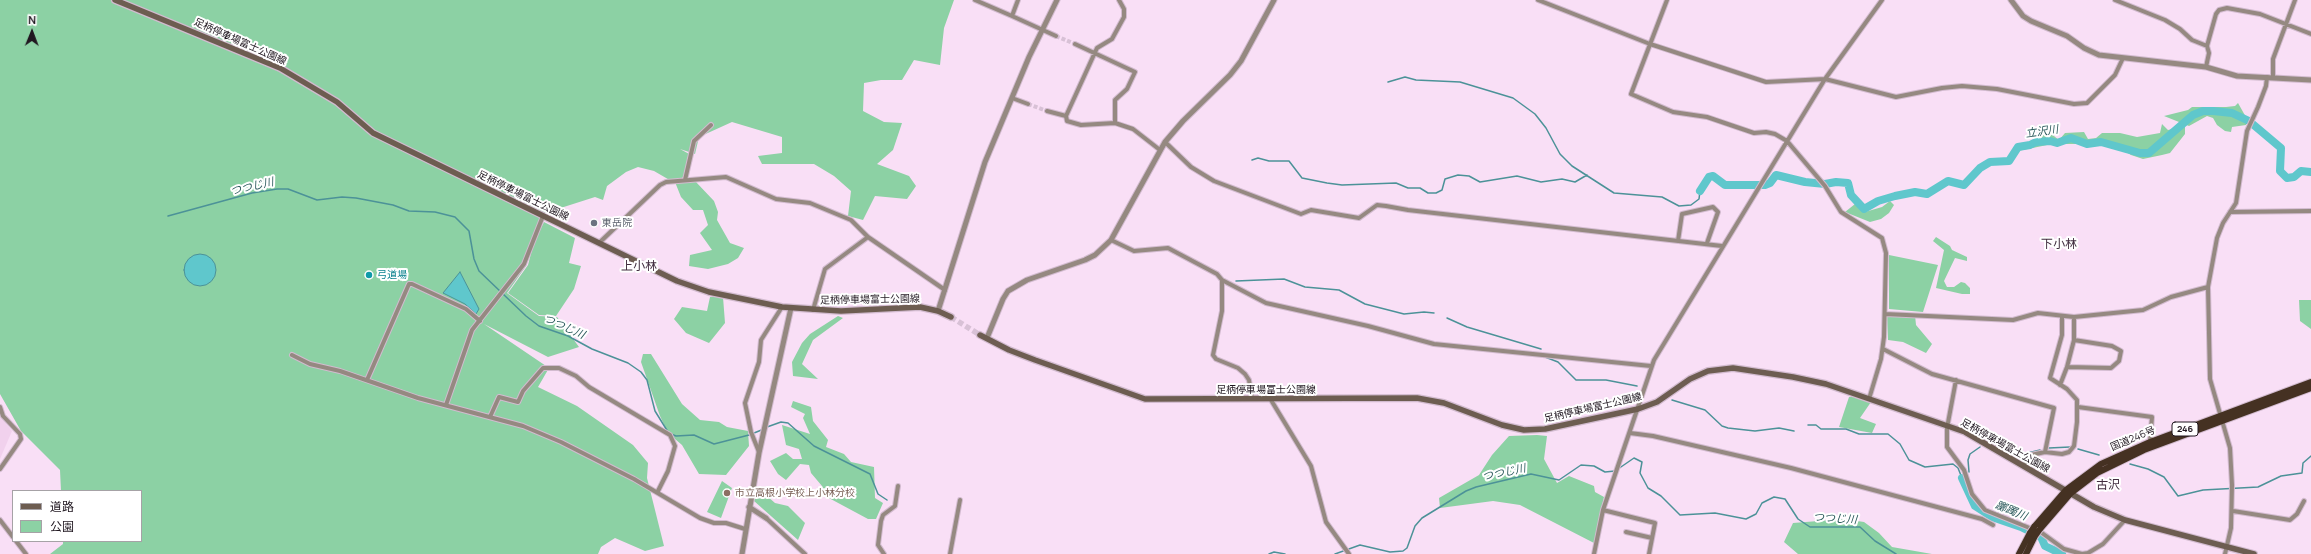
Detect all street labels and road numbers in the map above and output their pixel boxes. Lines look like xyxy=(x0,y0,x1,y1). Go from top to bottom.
street label: 足柄停車場富士公園線 xyxy=(192,16,288,68)
street label: 足柄停車場富士公園線 xyxy=(475,169,571,223)
street label: 足柄停車場富士公園線 xyxy=(820,293,920,307)
street label: 足柄停車場富士公園線 xyxy=(1216,384,1316,396)
street label: 足柄停車場富士公園線 xyxy=(1543,391,1643,425)
street label: 足柄停車場富士公園線 xyxy=(1958,417,2052,475)
road number: 246 xyxy=(2172,422,2198,436)
street label: 国道246号 xyxy=(2109,424,2157,454)

